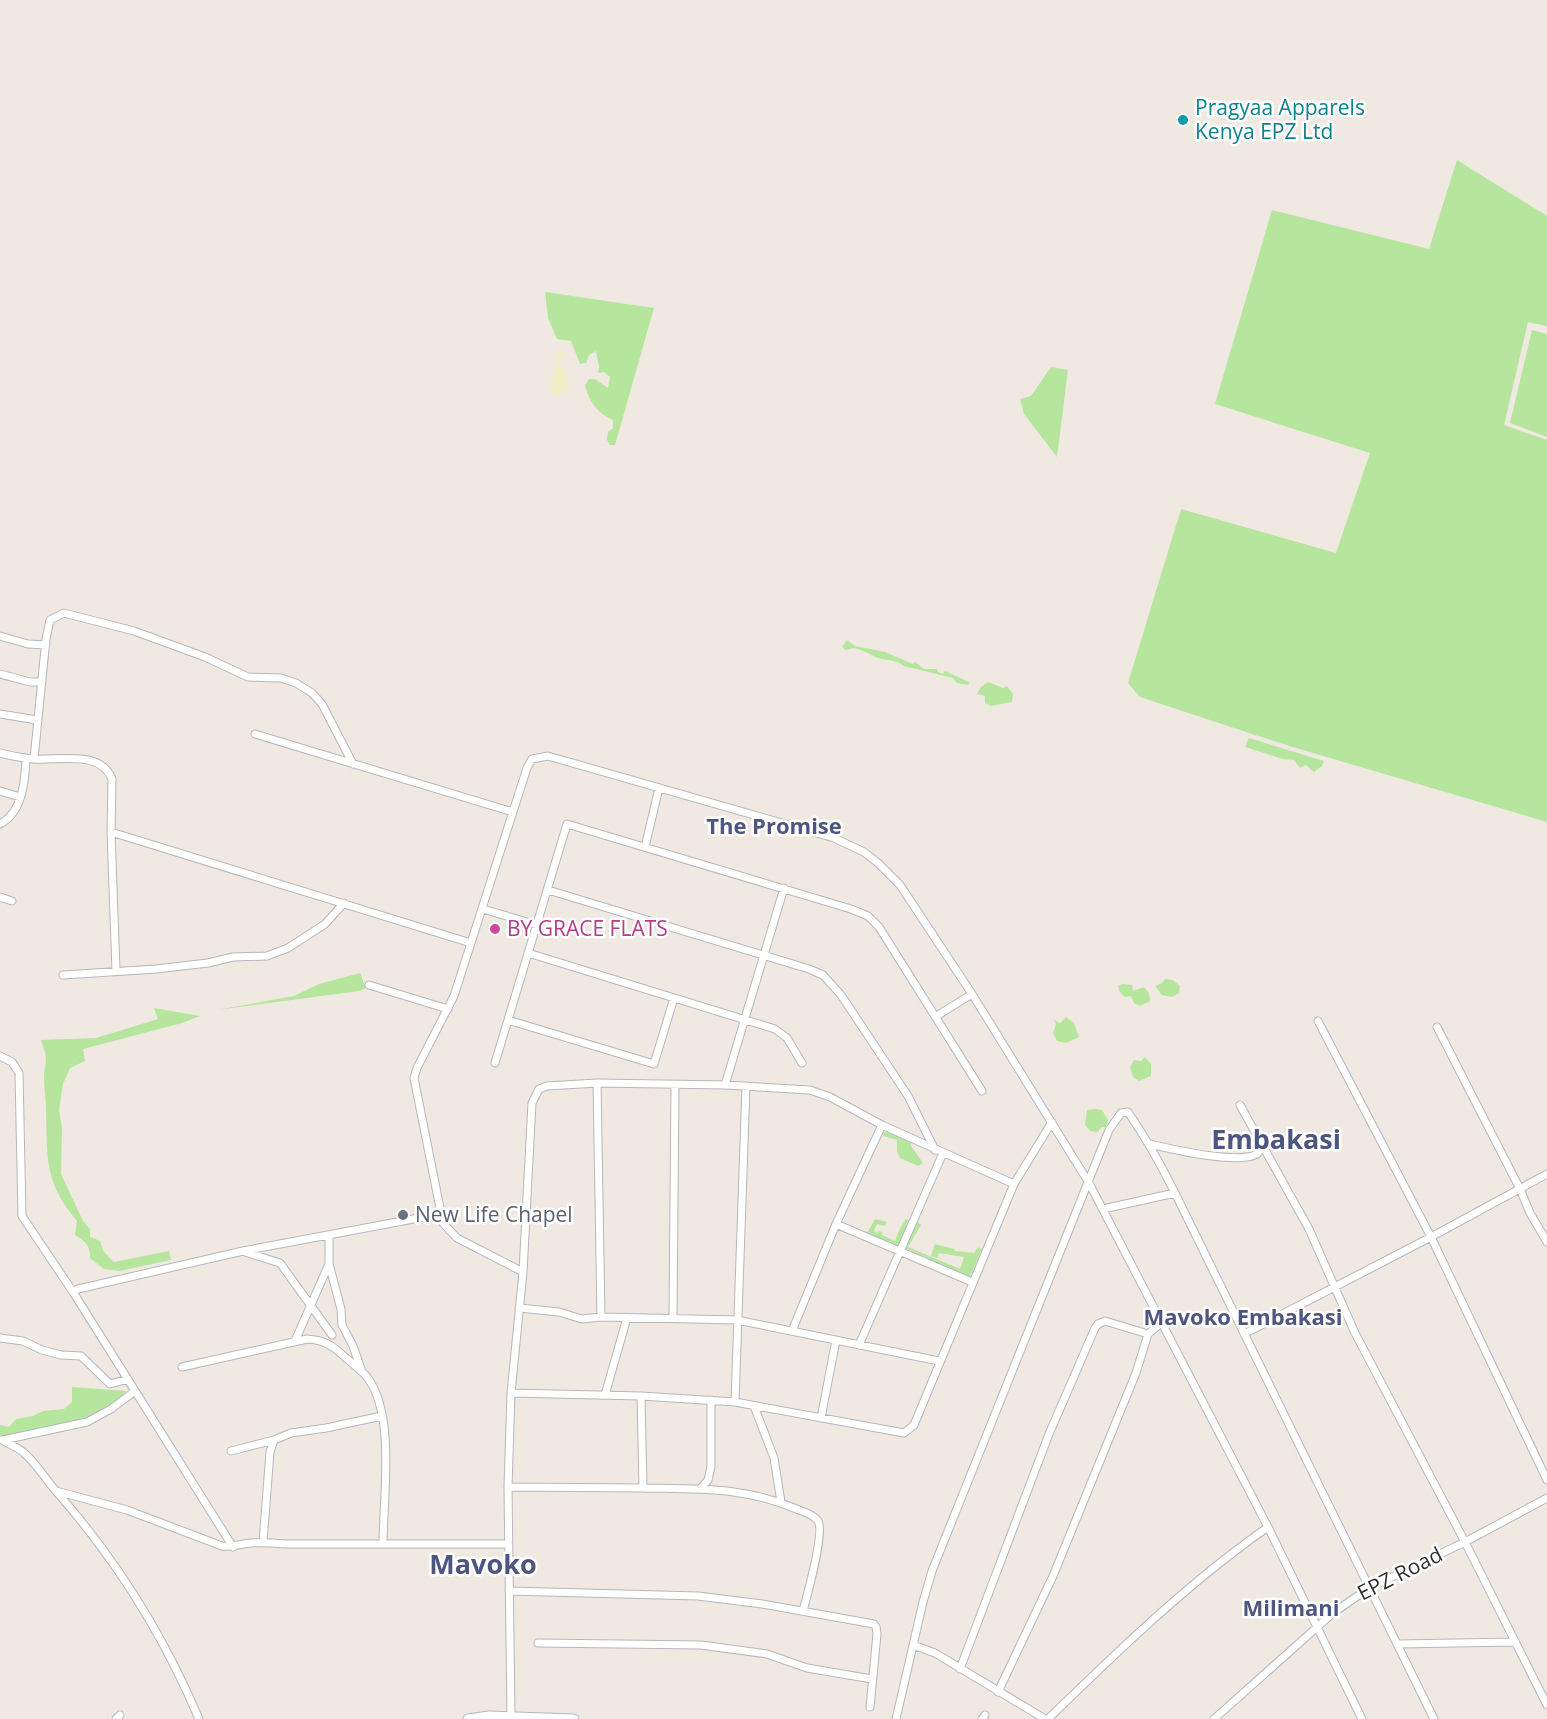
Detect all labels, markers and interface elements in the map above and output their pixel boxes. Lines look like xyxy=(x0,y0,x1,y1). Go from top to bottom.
place label: Pragyaa Apparels Kenya EPZ Ltd xyxy=(1195,93,1365,145)
marker: Pragyaa Apparels Kenya EPZ Ltd xyxy=(1176,113,1190,127)
district label: The Promise xyxy=(706,810,842,840)
place label: BY GRACE FLATS xyxy=(507,914,668,942)
marker: BY GRACE FLATS xyxy=(488,922,502,936)
district label: Embakasi xyxy=(1211,1120,1341,1157)
place label: New Life Chapel xyxy=(415,1200,573,1228)
marker: New Life Chapel xyxy=(396,1208,410,1222)
district label: Mavoko Embakasi xyxy=(1144,1301,1342,1331)
street label: EPZ Road xyxy=(1352,1540,1447,1606)
district label: Mavoko xyxy=(429,1545,537,1582)
district label: Milimani xyxy=(1243,1592,1339,1622)

